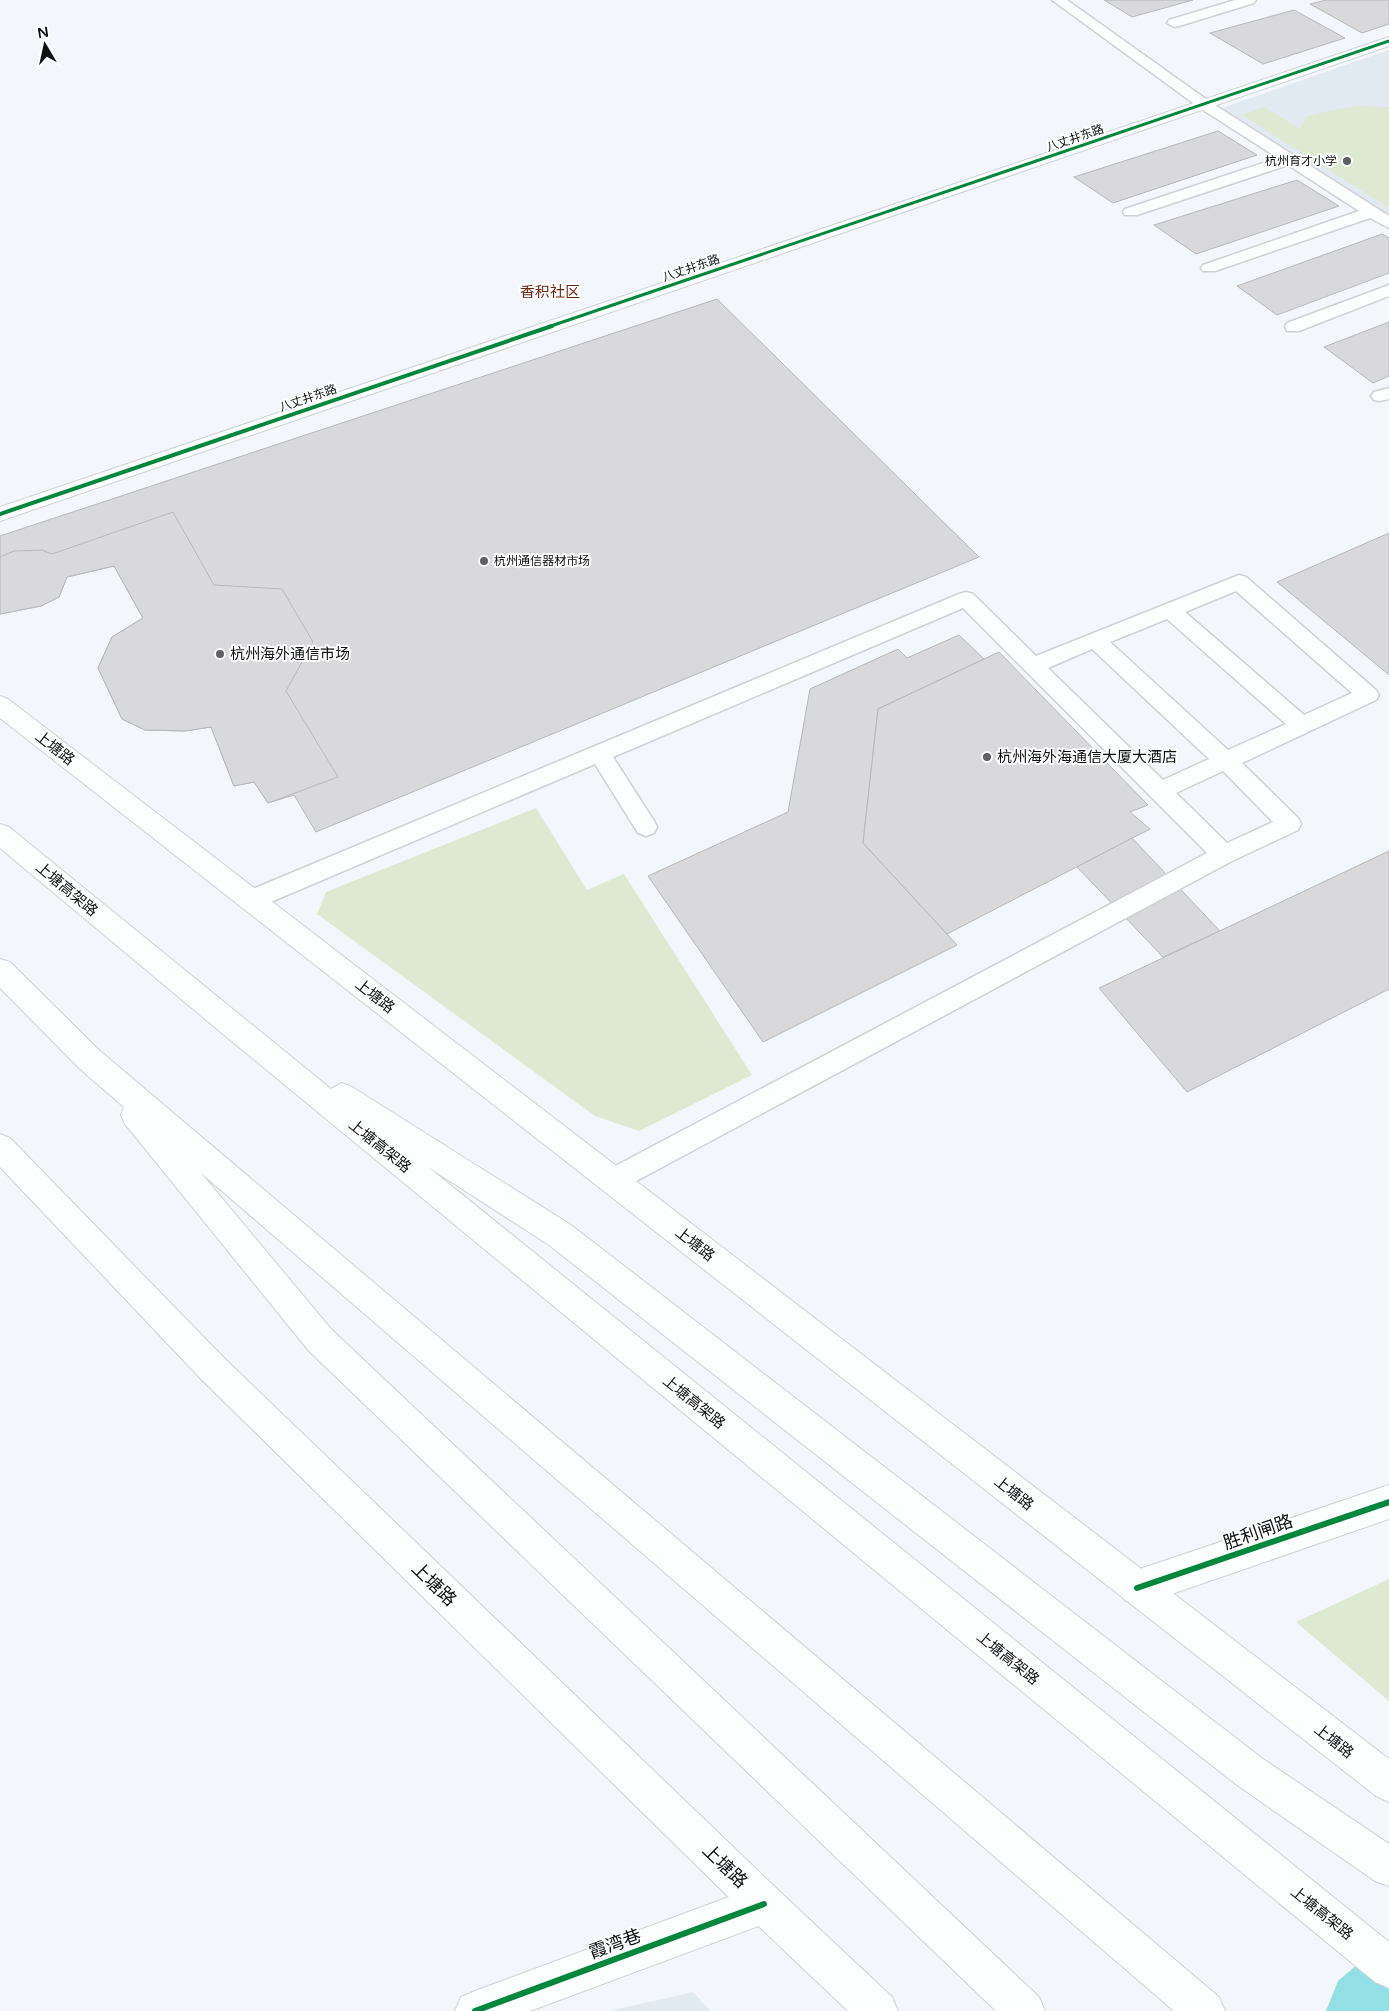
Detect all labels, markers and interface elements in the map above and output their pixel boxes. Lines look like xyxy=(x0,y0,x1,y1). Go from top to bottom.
north arrow xyxy=(20,20,70,70)
text: N xyxy=(36,23,50,42)
street label: 八丈井东路 xyxy=(1044,122,1106,154)
place label: 杭州育才小学 xyxy=(1265,154,1337,168)
marker: 杭州育才小学 xyxy=(1341,155,1353,167)
street label: 八丈井东路 xyxy=(660,252,722,284)
district label: 香积社区 xyxy=(520,283,580,301)
street label: 八丈井东路 xyxy=(277,382,339,414)
place label: 杭州通信器材市场 xyxy=(494,554,590,568)
marker: 杭州通信器材市场 xyxy=(478,555,490,567)
place label: 杭州海外通信市场 xyxy=(230,645,350,663)
marker: 杭州海外通信市场 xyxy=(214,648,226,660)
street label: 上塘路 xyxy=(32,727,78,769)
place label: 杭州海外海通信大厦大酒店 xyxy=(997,748,1177,766)
marker: 杭州海外海通信大厦大酒店 xyxy=(981,751,993,763)
street label: 上塘高架路 xyxy=(32,858,102,920)
street label: 上塘路 xyxy=(352,975,398,1017)
street label: 上塘高架路 xyxy=(345,1115,415,1177)
street label: 上塘路 xyxy=(672,1223,718,1265)
street label: 上塘高架路 xyxy=(659,1371,729,1433)
street label: 上塘路 xyxy=(991,1472,1037,1514)
street label: 胜利闸路 xyxy=(1220,1510,1296,1554)
street label: 上塘路 xyxy=(407,1557,461,1611)
street label: 上塘高架路 xyxy=(973,1627,1043,1689)
street label: 上塘路 xyxy=(1311,1720,1357,1762)
street label: 上塘路 xyxy=(698,1839,752,1893)
street label: 上塘高架路 xyxy=(1287,1882,1357,1944)
street label: 霞湾巷 xyxy=(586,1924,644,1964)

